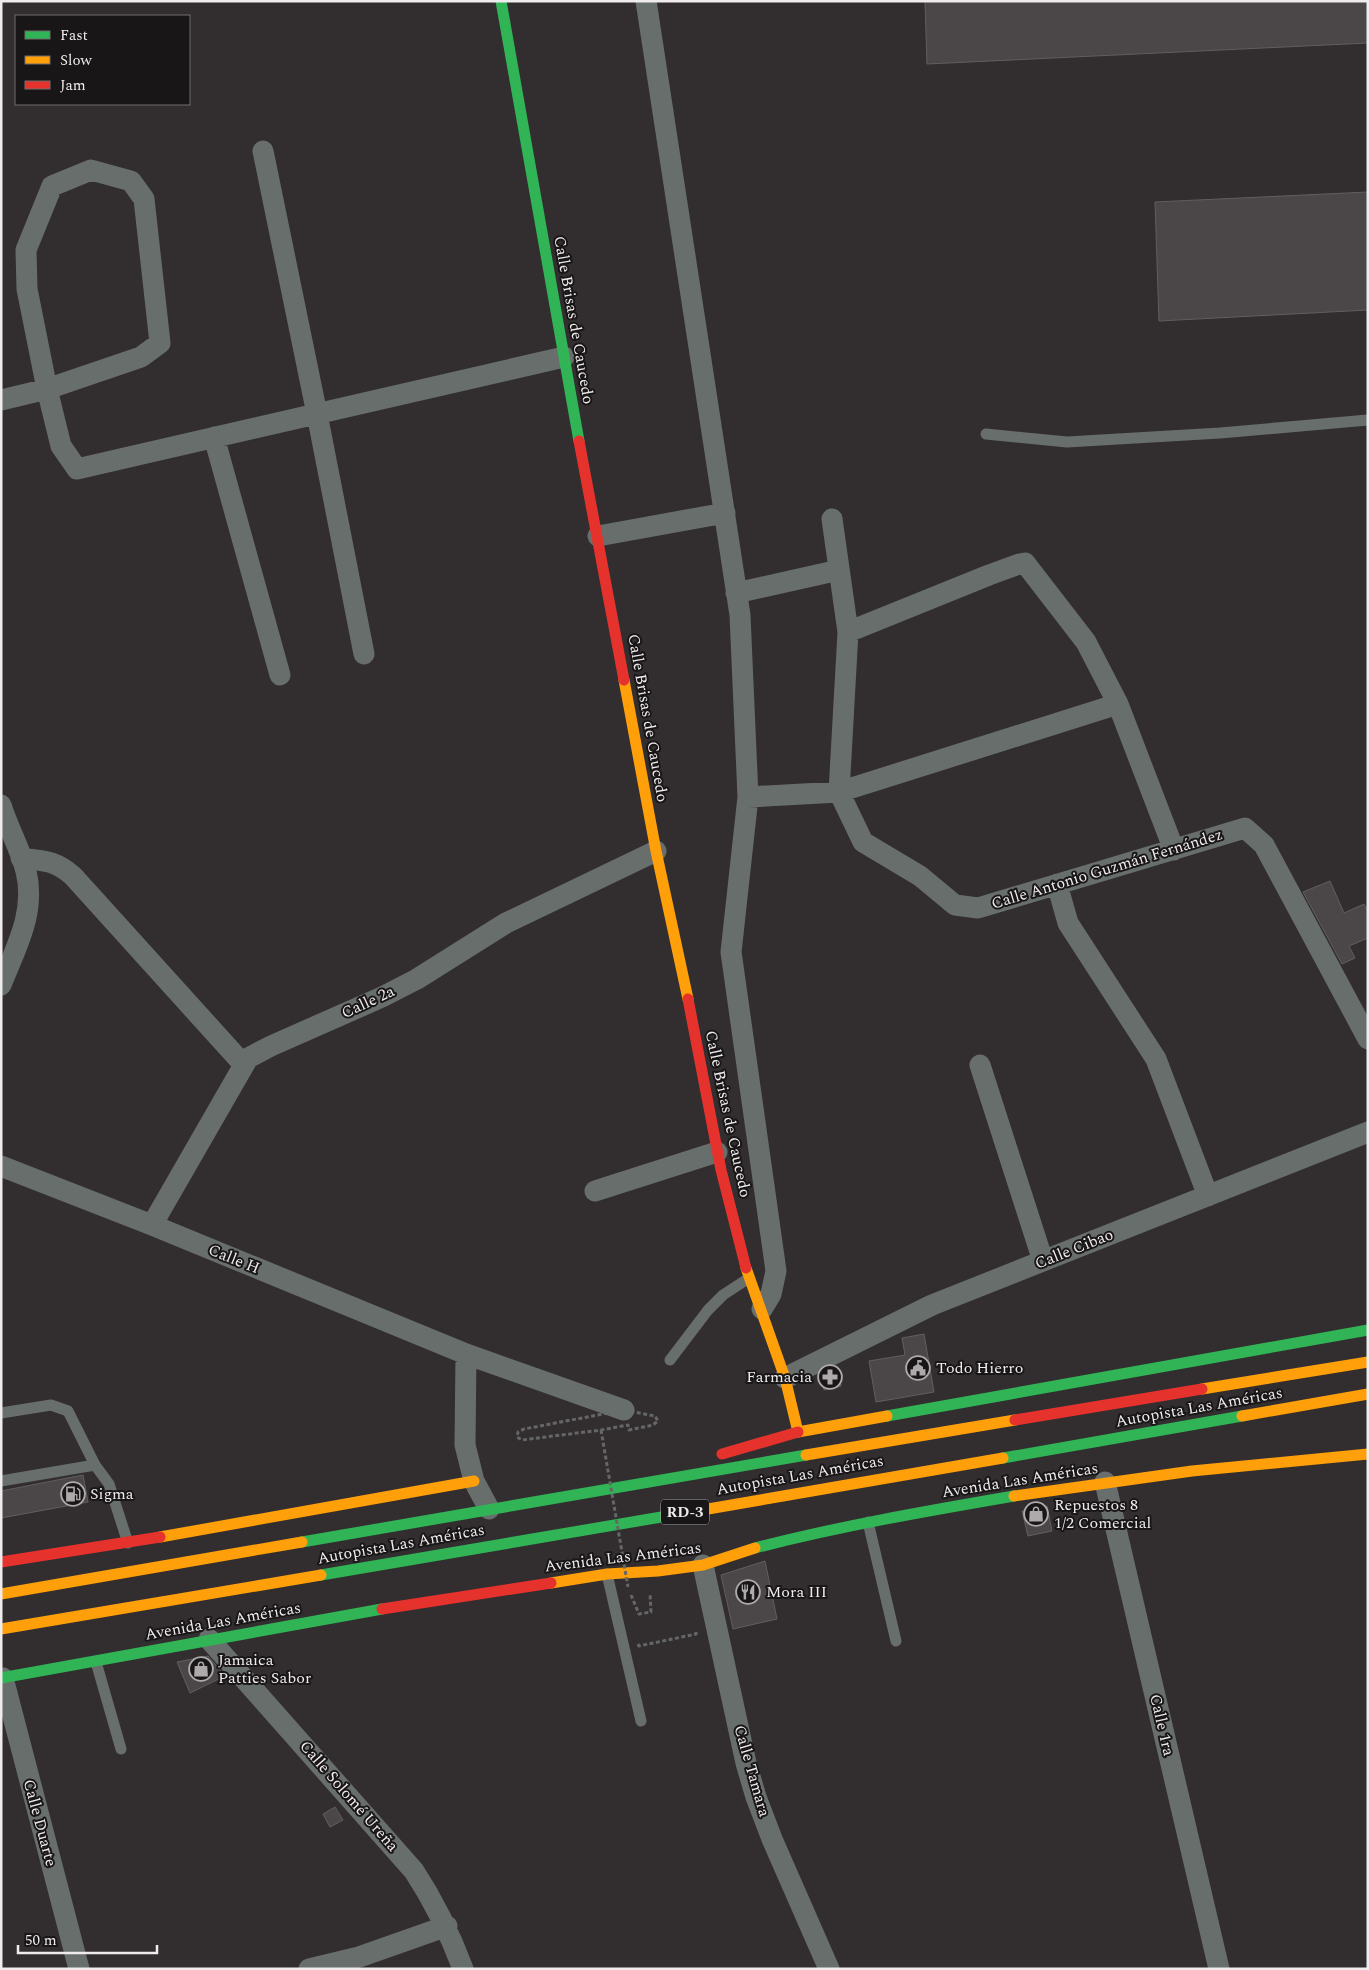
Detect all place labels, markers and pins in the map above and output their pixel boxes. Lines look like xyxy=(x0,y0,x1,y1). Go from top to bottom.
public building icon: Todo Hierro xyxy=(905,1355,931,1381)
place label: Todo Hierro xyxy=(936,1356,1023,1380)
pharmacy icon: Farmacia xyxy=(817,1364,843,1390)
place label: Farmacia xyxy=(746,1365,812,1389)
fuel station icon: Sigma xyxy=(60,1481,86,1507)
place label: Sigma xyxy=(90,1482,134,1506)
place label: Repuestos 8 1/2 Comercial xyxy=(1054,1493,1151,1535)
shop icon: Repuestos 8 1/2 Comercial xyxy=(1023,1501,1049,1527)
restaurant icon: Mora III xyxy=(735,1579,761,1605)
place label: Mora III xyxy=(766,1580,827,1604)
place label: Jamaica Patties Sabor xyxy=(218,1648,311,1690)
shop icon: Jamaica Patties Sabor xyxy=(188,1656,214,1682)

